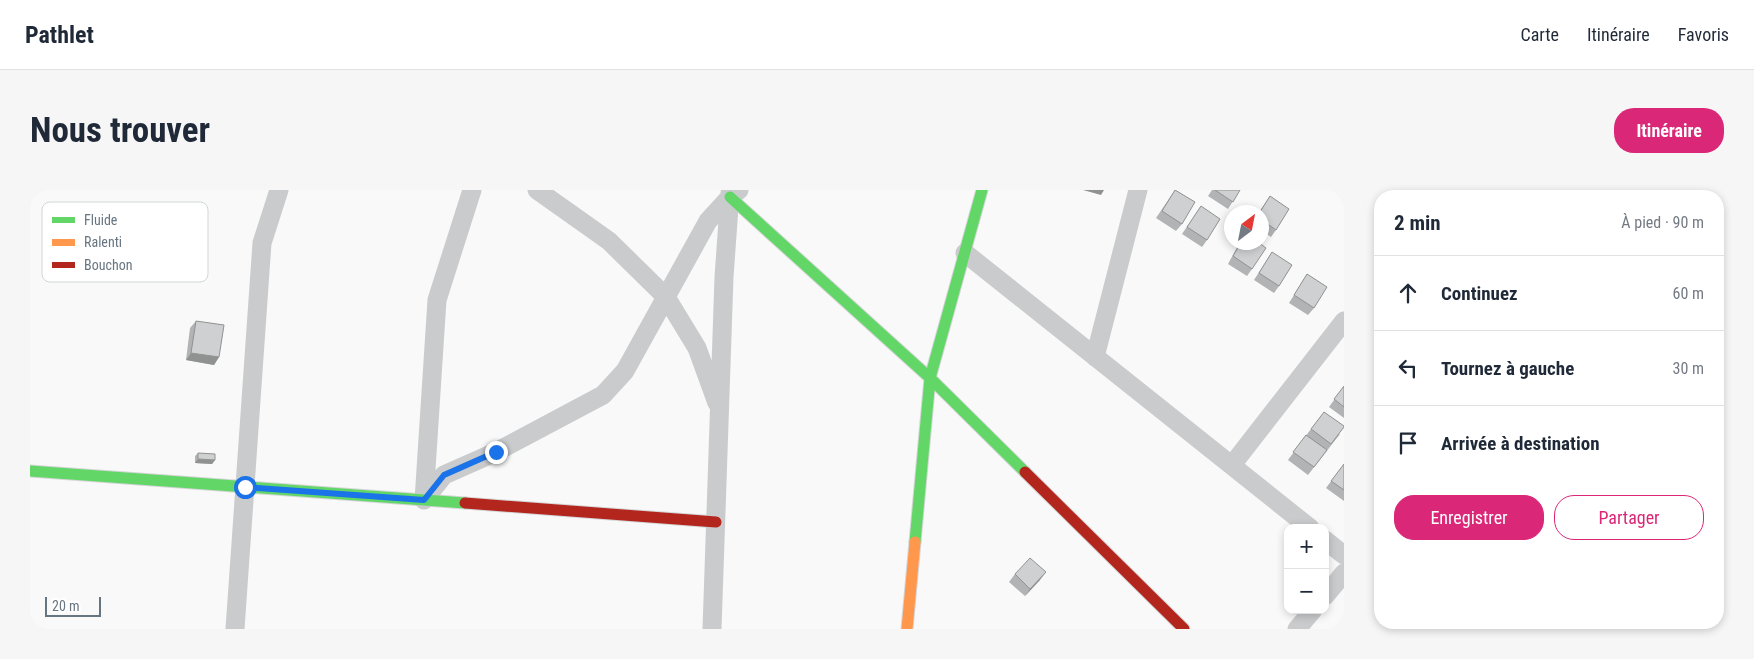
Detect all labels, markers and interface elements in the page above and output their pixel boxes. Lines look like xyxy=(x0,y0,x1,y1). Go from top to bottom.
text: Pathlet xyxy=(25,21,94,49)
text: Carte xyxy=(1520,24,1559,45)
text: Itinéraire xyxy=(1587,24,1650,45)
text: Favoris xyxy=(1678,24,1729,45)
button: Itinéraire xyxy=(1614,108,1724,153)
text: Nous trouver xyxy=(30,110,210,151)
legend xyxy=(42,202,208,282)
north arrow xyxy=(1224,205,1269,250)
text: 2 min xyxy=(1394,211,1441,235)
text: Fluide xyxy=(84,212,118,228)
text: À pied · 90 m xyxy=(1621,213,1704,232)
text: Ralenti xyxy=(84,234,122,250)
text: Bouchon xyxy=(84,257,132,273)
icon: ahead xyxy=(1394,279,1422,307)
text: Continuez xyxy=(1441,282,1518,305)
text: 60 m xyxy=(1672,284,1704,303)
icon: left xyxy=(1394,354,1422,382)
text: Tournez à gauche xyxy=(1441,357,1574,380)
text: 30 m xyxy=(1672,359,1704,378)
icon: arrive xyxy=(1394,429,1422,457)
text: Arrivée à destination xyxy=(1441,432,1600,455)
route end xyxy=(485,441,508,464)
route start xyxy=(234,476,257,499)
button: Enregistrer xyxy=(1394,495,1544,540)
button: Partager xyxy=(1554,495,1704,540)
map controls xyxy=(1284,524,1329,614)
button: + xyxy=(1284,524,1329,569)
button: − xyxy=(1284,569,1329,614)
scale bar xyxy=(45,594,101,617)
text: 20 m xyxy=(52,598,80,614)

